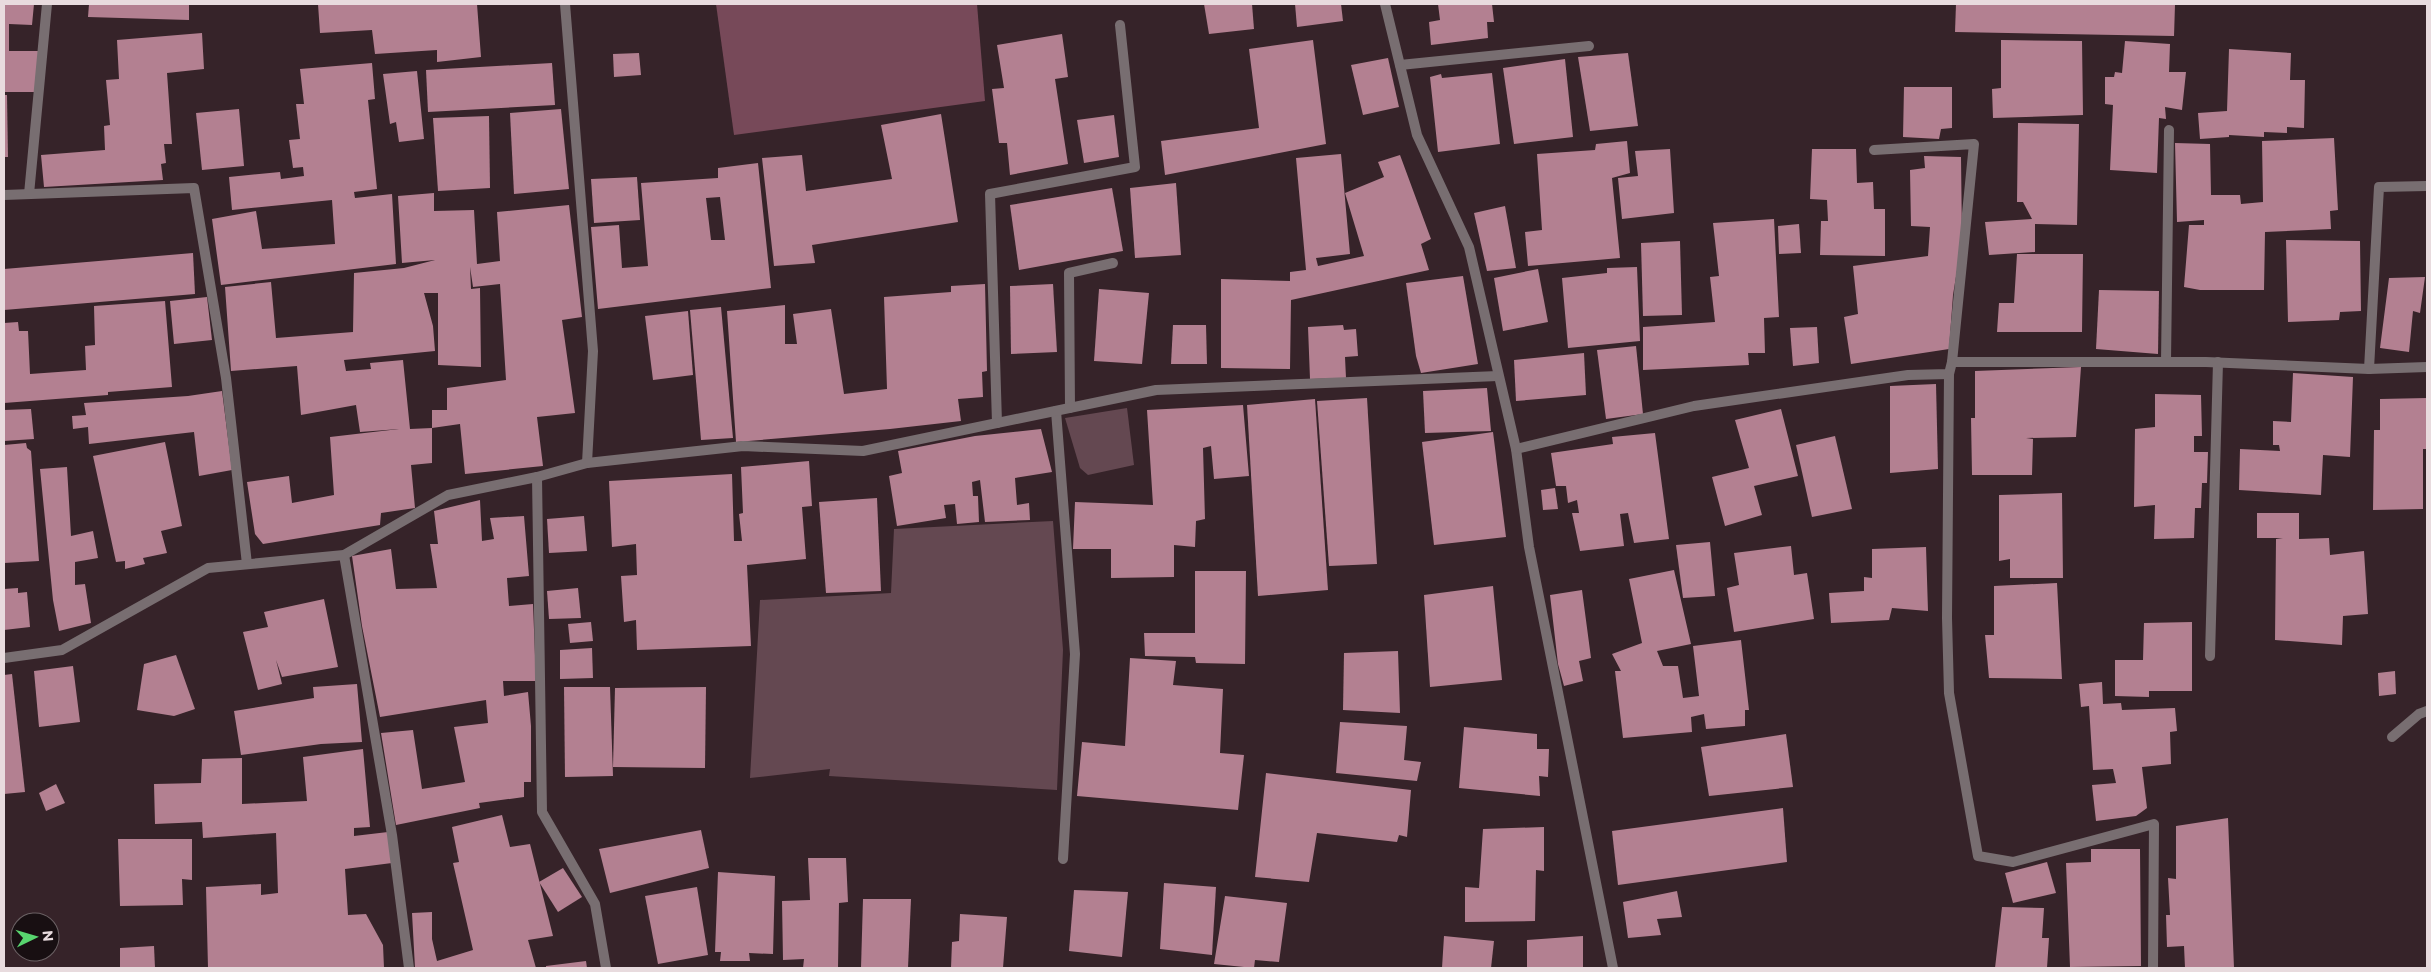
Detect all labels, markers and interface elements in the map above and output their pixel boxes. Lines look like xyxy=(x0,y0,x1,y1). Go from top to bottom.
north arrow xyxy=(10,912,60,962)
text: N xyxy=(38,929,57,942)

